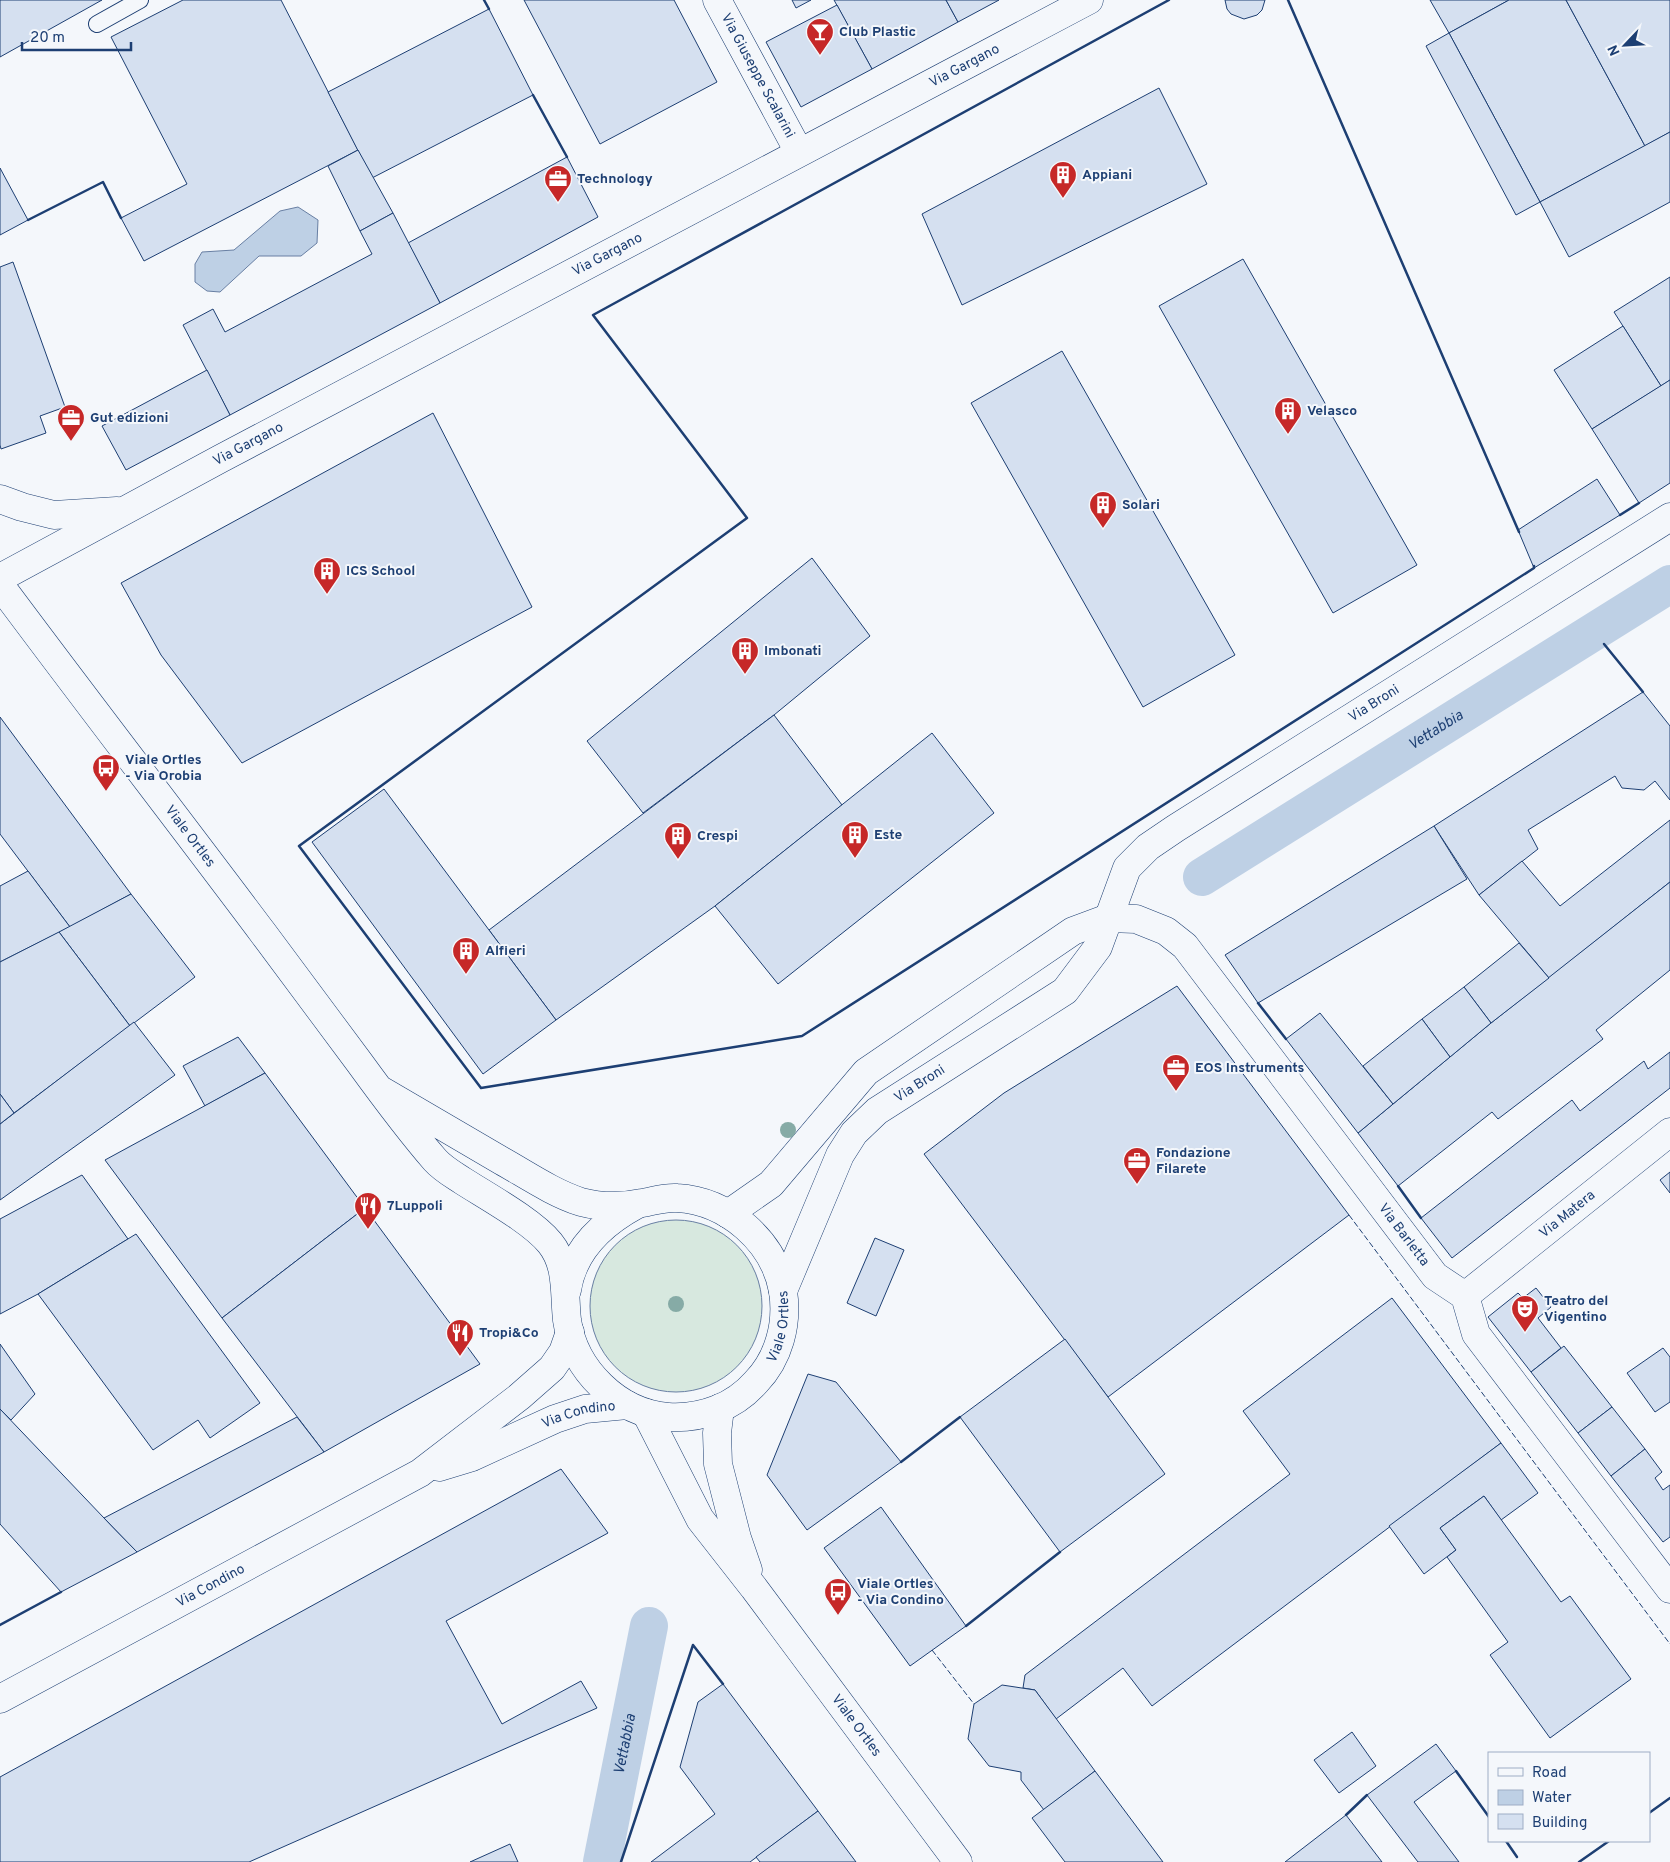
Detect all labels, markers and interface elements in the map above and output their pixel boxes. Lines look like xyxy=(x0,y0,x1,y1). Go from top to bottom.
street label: Via Giuseppe Scalarini xyxy=(717,10,798,141)
bar icon: Club Plastic xyxy=(805,17,835,56)
scale bar xyxy=(22,20,131,52)
north arrow xyxy=(1600,20,1650,70)
place label: Club Plastic xyxy=(839,24,916,41)
text: 20 m xyxy=(30,29,65,48)
street label: Via Gargano xyxy=(926,40,1003,91)
text: N xyxy=(1605,42,1624,58)
building icon: Appiani xyxy=(1048,160,1078,199)
office icon: Technology xyxy=(543,164,573,203)
place label: Appiani xyxy=(1082,167,1132,184)
place label: Technology xyxy=(577,171,653,188)
street label: Via Gargano xyxy=(569,229,645,280)
building icon: Velasco xyxy=(1273,396,1303,435)
office icon: Gut edizioni xyxy=(56,403,86,442)
place label: Velasco xyxy=(1307,403,1357,420)
place label: Gut edizioni xyxy=(90,410,169,427)
street label: Via Gargano xyxy=(210,419,286,470)
building icon: Solari xyxy=(1088,490,1118,529)
place label: Solari xyxy=(1122,497,1160,514)
building icon: ICS School xyxy=(312,556,342,595)
place label: ICS School xyxy=(346,563,415,580)
building icon: Imbonati xyxy=(730,636,760,675)
place label: Imbonati xyxy=(764,643,821,660)
street label: Via Broni xyxy=(1345,681,1403,726)
water label: Vettabbia xyxy=(1405,706,1467,755)
place label: Viale Ortles - Via Orobia xyxy=(125,752,202,785)
bus stop icon: Viale Ortles - Via Orobia xyxy=(91,753,121,792)
street label: Viale Ortles xyxy=(161,802,219,871)
building icon: Este xyxy=(840,820,870,859)
building icon: Crespi xyxy=(663,821,693,860)
place label: Este xyxy=(874,827,903,844)
place label: Crespi xyxy=(697,828,738,845)
building icon: Alfieri xyxy=(451,936,481,975)
place label: Alfieri xyxy=(485,943,526,960)
office icon: EOS Instruments xyxy=(1161,1053,1191,1092)
place label: EOS Instruments xyxy=(1195,1060,1305,1077)
street label: Via Broni xyxy=(891,1061,948,1106)
place label: Fondazione Filarete xyxy=(1156,1145,1231,1178)
office icon: Fondazione Filarete xyxy=(1122,1146,1152,1185)
street label: Via Matera xyxy=(1536,1187,1599,1242)
restaurant icon: 7Luppoli xyxy=(353,1191,383,1230)
place label: 7Luppoli xyxy=(387,1198,443,1215)
street label: Via Barletta xyxy=(1375,1200,1433,1270)
street label: Viale Ortles xyxy=(763,1290,793,1366)
place label: Teatro del Vigentino xyxy=(1544,1293,1608,1326)
theatre icon: Teatro del Vigentino xyxy=(1510,1294,1540,1333)
restaurant icon: Tropi&Co xyxy=(445,1318,475,1357)
place label: Tropi&Co xyxy=(479,1325,539,1342)
street label: Via Condino xyxy=(539,1398,616,1432)
street label: Via Condino xyxy=(173,1560,248,1611)
place label: Viale Ortles - Via Condino xyxy=(857,1576,944,1609)
bus stop icon: Viale Ortles - Via Condino xyxy=(823,1577,853,1616)
street label: Viale Ortles xyxy=(828,1691,885,1760)
water label: Vettabbia xyxy=(610,1712,641,1776)
legend xyxy=(1488,1752,1650,1842)
text: Road xyxy=(1532,1764,1567,1783)
text: Water xyxy=(1532,1789,1572,1808)
text: Building xyxy=(1532,1814,1587,1833)

